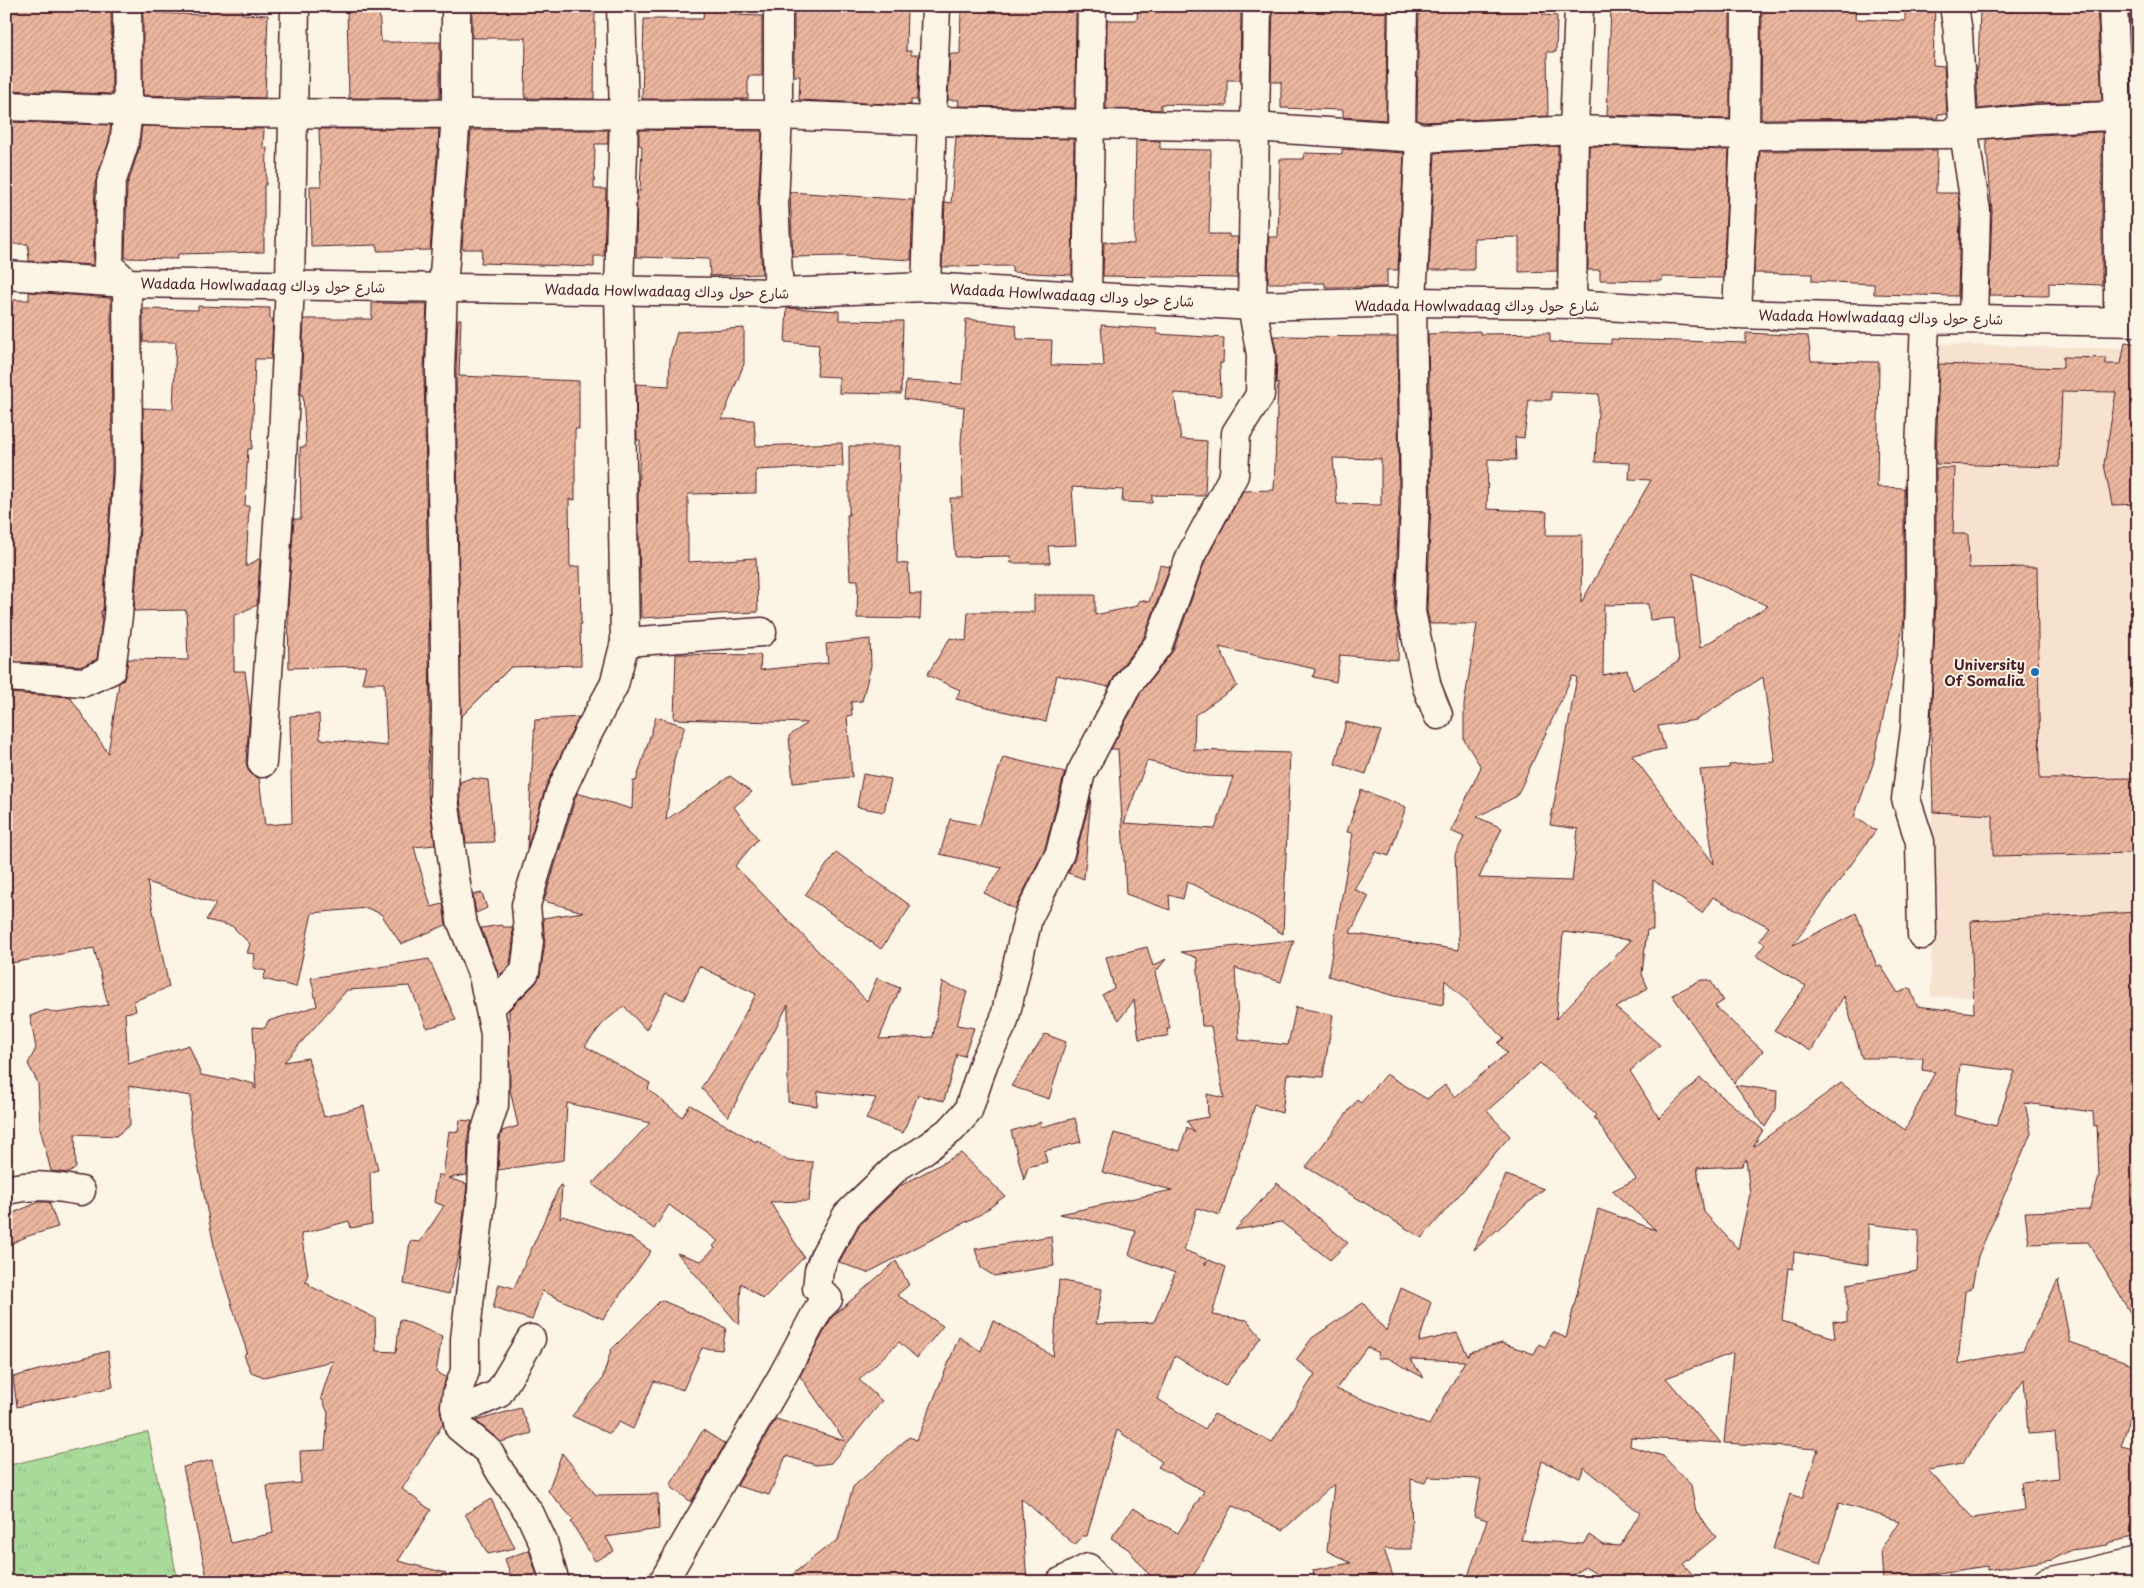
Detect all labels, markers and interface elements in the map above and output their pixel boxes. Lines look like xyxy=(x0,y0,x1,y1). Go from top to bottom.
street label: Wadada Howlwadaag شارع حول وداك xyxy=(141,272,385,298)
street label: Wadada Howlwadaag شارع حول وداك xyxy=(545,278,789,304)
street label: Wadada Howlwadaag شارع حول وداك xyxy=(949,278,1195,312)
street label: Wadada Howlwadaag شارع حول وداك xyxy=(1355,295,1599,316)
street label: Wadada Howlwadaag شارع حول وداك xyxy=(1759,304,2003,330)
place label: University Of Somalia xyxy=(1944,654,2025,691)
marker: University Of Somalia xyxy=(2029,666,2041,678)

